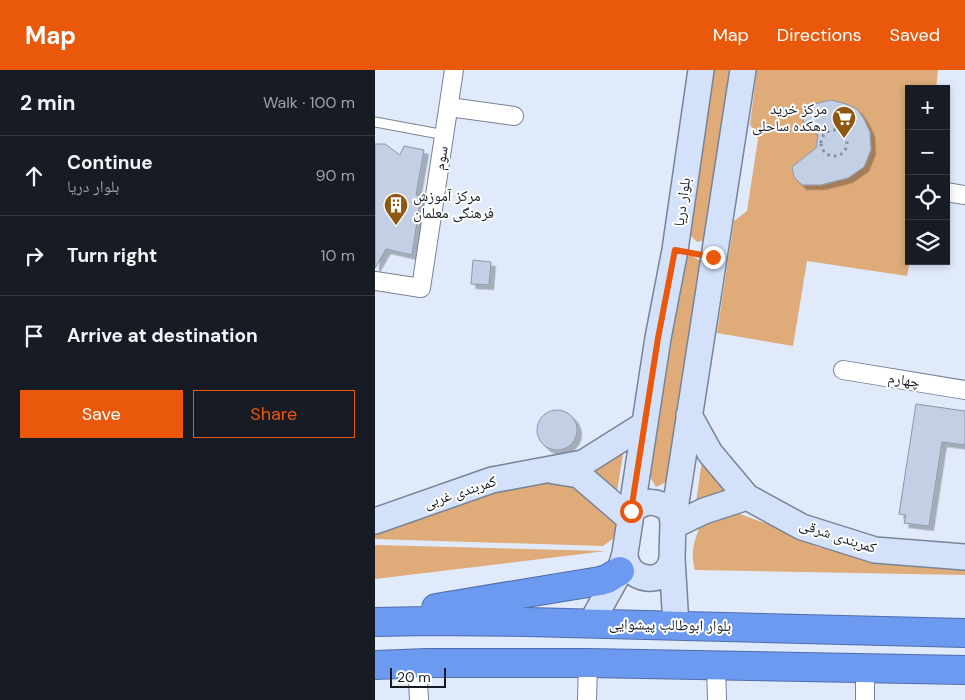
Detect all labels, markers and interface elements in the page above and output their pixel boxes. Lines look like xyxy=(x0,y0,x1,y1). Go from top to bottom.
text: Map xyxy=(25,20,76,51)
text: Map xyxy=(713,23,749,47)
text: Directions xyxy=(777,23,862,47)
text: Saved xyxy=(890,23,940,47)
map controls xyxy=(905,85,950,265)
button: + xyxy=(905,85,950,130)
text: 2 min xyxy=(20,89,76,117)
text: Walk · 100 m xyxy=(263,92,355,113)
place label: مرکز خرید دهکده ساحلی xyxy=(752,99,827,136)
supermarket icon: مرکز خرید دهکده ساحلی xyxy=(831,105,857,139)
button: − xyxy=(905,130,950,175)
street label: سوم xyxy=(429,144,453,172)
text: Continue xyxy=(67,150,153,175)
icon: ahead xyxy=(20,162,48,190)
text: 90 m xyxy=(315,165,355,186)
button: locate xyxy=(905,175,950,220)
text: بلوار دریا xyxy=(67,176,119,197)
street label: بلوار دریا xyxy=(669,176,695,228)
place label: مرکز آموزش فرهنگی معلمان xyxy=(413,186,494,223)
building icon: مرکز آموزش فرهنگی معلمان xyxy=(383,192,409,226)
button: layers xyxy=(905,220,950,265)
icon: right xyxy=(20,242,48,270)
text: Turn right xyxy=(67,243,157,268)
text: 10 m xyxy=(321,245,355,266)
route end xyxy=(702,246,725,269)
icon: arrive xyxy=(20,322,48,350)
text: Arrive at destination xyxy=(67,323,258,348)
street label: چهارم xyxy=(887,368,922,392)
button: Save xyxy=(20,390,183,438)
button: Share xyxy=(193,390,355,438)
street label: کمربندی غربی xyxy=(421,471,499,513)
route start xyxy=(620,500,643,523)
street label: کمربندی شرقی xyxy=(797,514,879,558)
street label: بلوار ابوطالب پیشوایی xyxy=(609,614,731,636)
scale bar xyxy=(390,665,446,688)
text: 20 m xyxy=(397,668,431,686)

